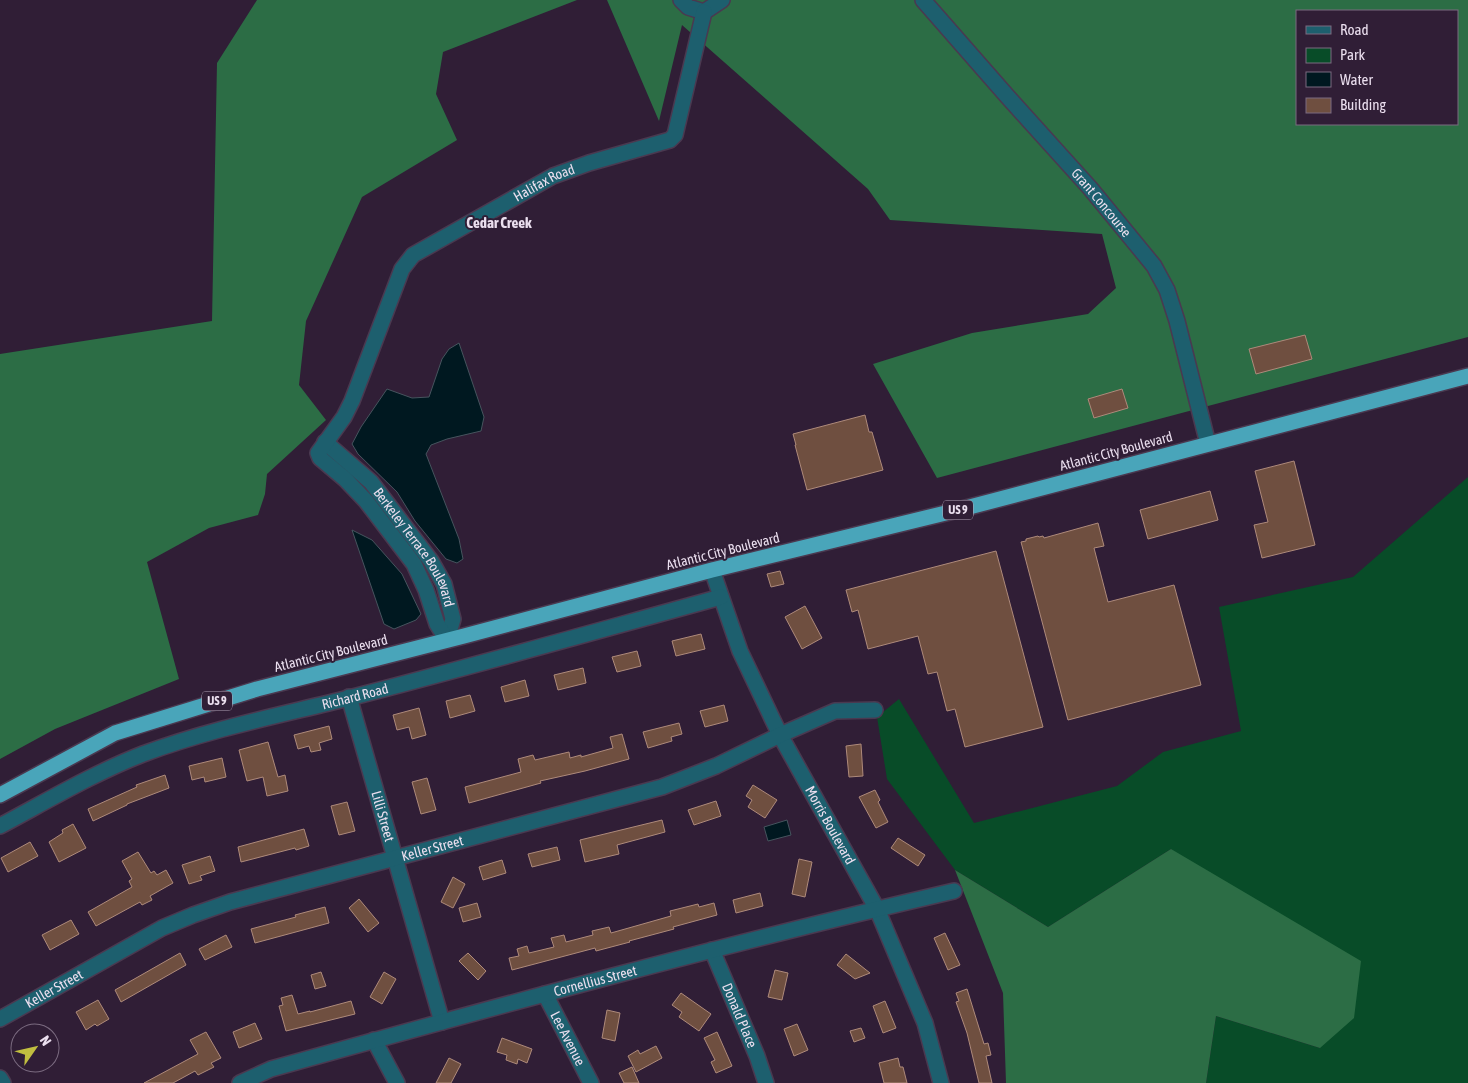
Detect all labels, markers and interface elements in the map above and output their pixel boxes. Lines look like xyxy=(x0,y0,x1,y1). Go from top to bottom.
legend xyxy=(1296,10,1458,125)
text: Road xyxy=(1340,21,1369,38)
text: Park xyxy=(1340,46,1365,63)
text: Water xyxy=(1340,71,1373,88)
text: Building xyxy=(1340,96,1386,113)
street label: Halifax Road xyxy=(511,161,577,205)
street label: Grant Concourse xyxy=(1068,165,1135,240)
district label: Cedar Creek xyxy=(466,214,532,231)
street label: Atlantic City Boulevard xyxy=(1058,428,1174,474)
street label: Berkeley Terrace Boulevard xyxy=(370,485,457,608)
road number: US 9 xyxy=(943,500,973,520)
street label: Atlantic City Boulevard xyxy=(665,529,781,573)
street label: Atlantic City Boulevard xyxy=(273,631,389,675)
street label: Richard Road xyxy=(320,680,390,712)
road number: US 9 xyxy=(202,691,232,710)
street label: Morris Boulevard xyxy=(802,783,858,867)
street label: Lilli Street xyxy=(368,789,398,843)
street label: Keller Street xyxy=(400,832,465,864)
street label: Cornellius Street xyxy=(552,962,638,999)
street label: Keller Street xyxy=(22,966,86,1011)
street label: Donald Place xyxy=(719,981,761,1050)
street label: Lee Avenue xyxy=(547,1009,589,1068)
north arrow xyxy=(10,1023,60,1073)
text: N xyxy=(37,1033,55,1049)

